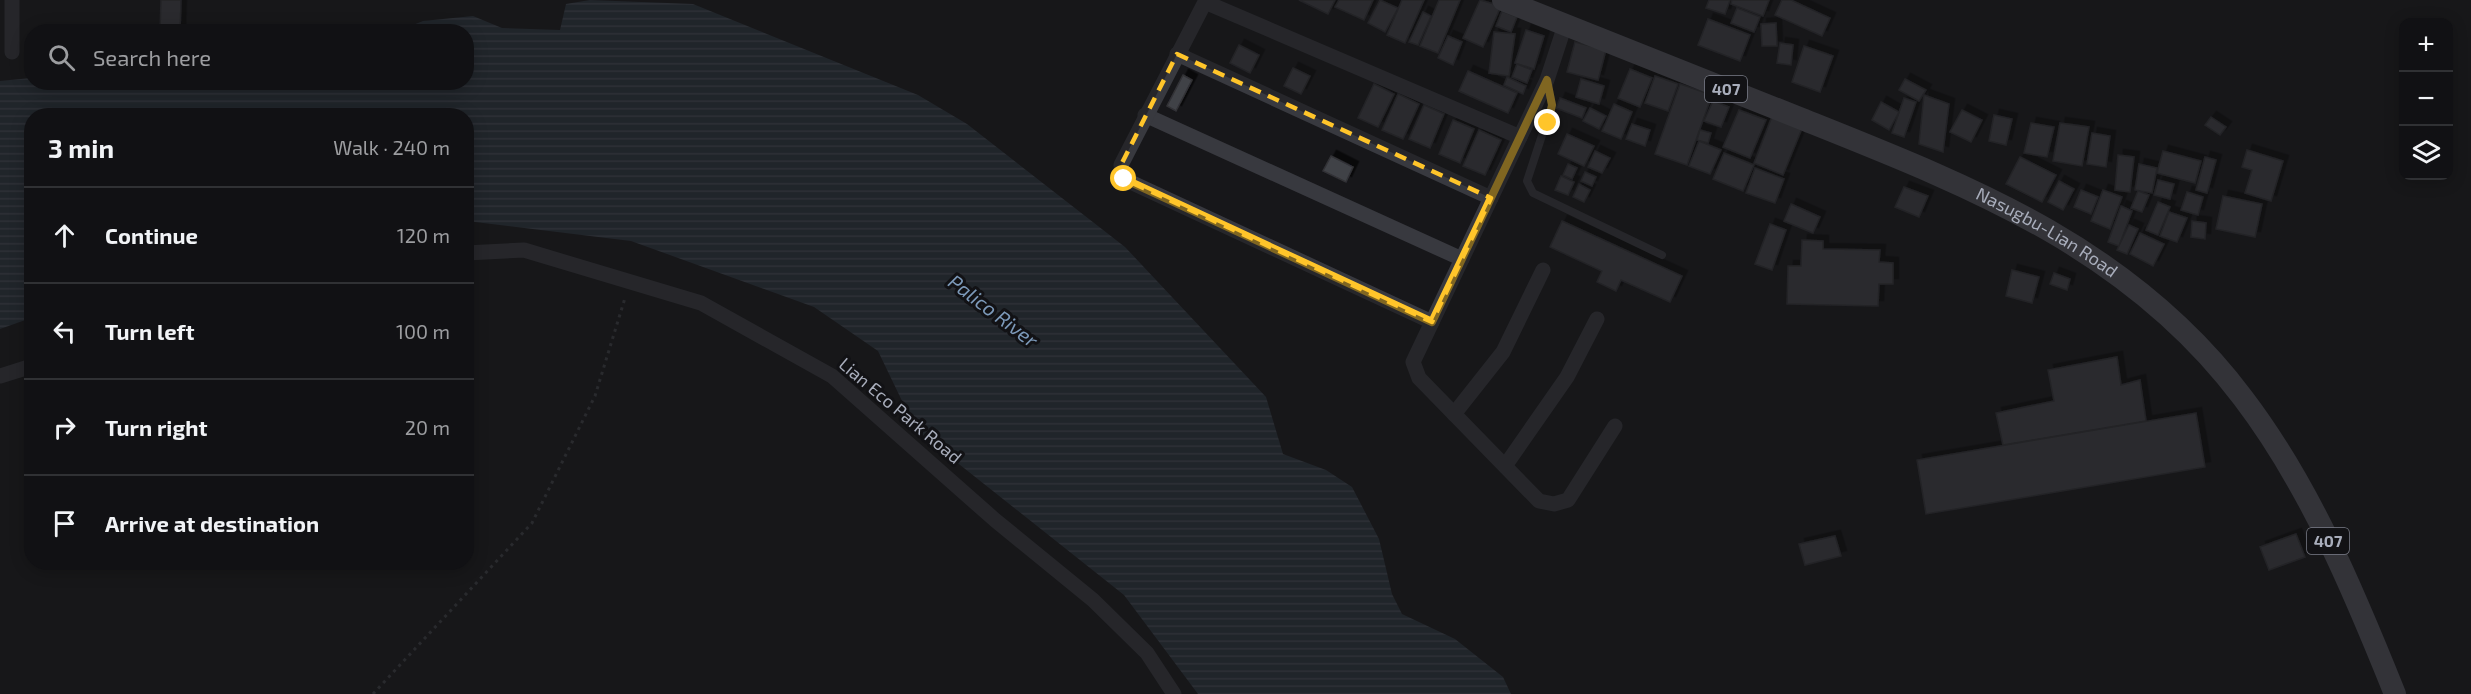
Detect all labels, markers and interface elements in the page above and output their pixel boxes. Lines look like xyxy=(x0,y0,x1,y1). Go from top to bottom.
map controls xyxy=(2399,18,2453,180)
button: + xyxy=(2399,18,2453,72)
search box xyxy=(24,24,474,90)
icon: search xyxy=(45,41,78,74)
text: Search here xyxy=(93,44,211,70)
button: − xyxy=(2399,72,2453,126)
road number: 407 xyxy=(1705,76,1747,102)
route end xyxy=(1534,109,1560,135)
button: layers xyxy=(2399,126,2453,180)
text: 3 min xyxy=(48,132,114,163)
text: Walk · 240 m xyxy=(333,135,450,159)
route start xyxy=(1110,165,1136,191)
street label: Nasugbu-Lian Road xyxy=(1973,182,2122,282)
icon: ahead xyxy=(48,219,81,252)
text: Continue xyxy=(105,222,198,248)
text: 120 m xyxy=(397,223,450,247)
water label: Palico River xyxy=(944,269,1044,352)
icon: left xyxy=(48,315,81,348)
text: Turn left xyxy=(105,318,194,344)
text: 100 m xyxy=(396,319,450,343)
street label: Lian Eco Park Road xyxy=(835,353,966,468)
icon: right xyxy=(48,411,81,444)
text: Turn right xyxy=(105,414,207,440)
text: 20 m xyxy=(405,415,450,439)
icon: arrive xyxy=(48,507,81,540)
text: Arrive at destination xyxy=(105,510,319,536)
road number: 407 xyxy=(2307,528,2349,554)

